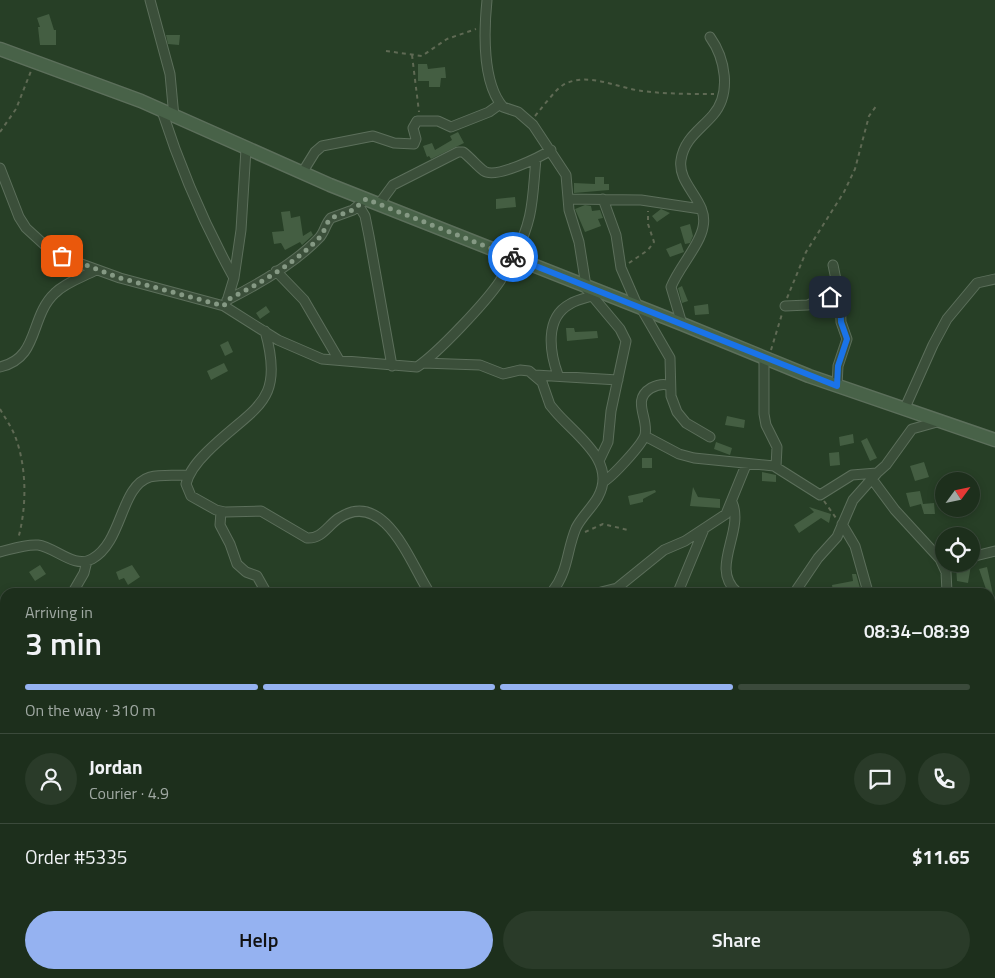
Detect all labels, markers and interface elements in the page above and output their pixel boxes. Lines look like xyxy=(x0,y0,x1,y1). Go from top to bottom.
courier xyxy=(488,232,538,282)
pin xyxy=(41,235,83,277)
icon: bag xyxy=(48,242,76,270)
icon: bike xyxy=(499,243,527,271)
pin xyxy=(809,276,851,318)
icon: home xyxy=(816,283,844,311)
north arrow xyxy=(935,472,980,518)
map controls xyxy=(935,472,980,572)
button: locate xyxy=(935,527,980,572)
text: Arriving in xyxy=(25,600,93,624)
text: 08:34–08:39 xyxy=(864,616,970,645)
text: 3 min xyxy=(25,619,102,667)
text: On the way · 310 m xyxy=(25,698,156,722)
text: Jordan xyxy=(89,752,142,781)
button: person xyxy=(25,753,77,805)
button: chat xyxy=(854,753,906,805)
button: phone xyxy=(918,753,970,805)
text: Courier · 4.9 xyxy=(89,781,169,805)
text: Order #5335 xyxy=(25,842,127,871)
text: $11.65 xyxy=(912,842,970,871)
button: Help xyxy=(25,911,493,969)
button: Share xyxy=(503,911,970,969)

